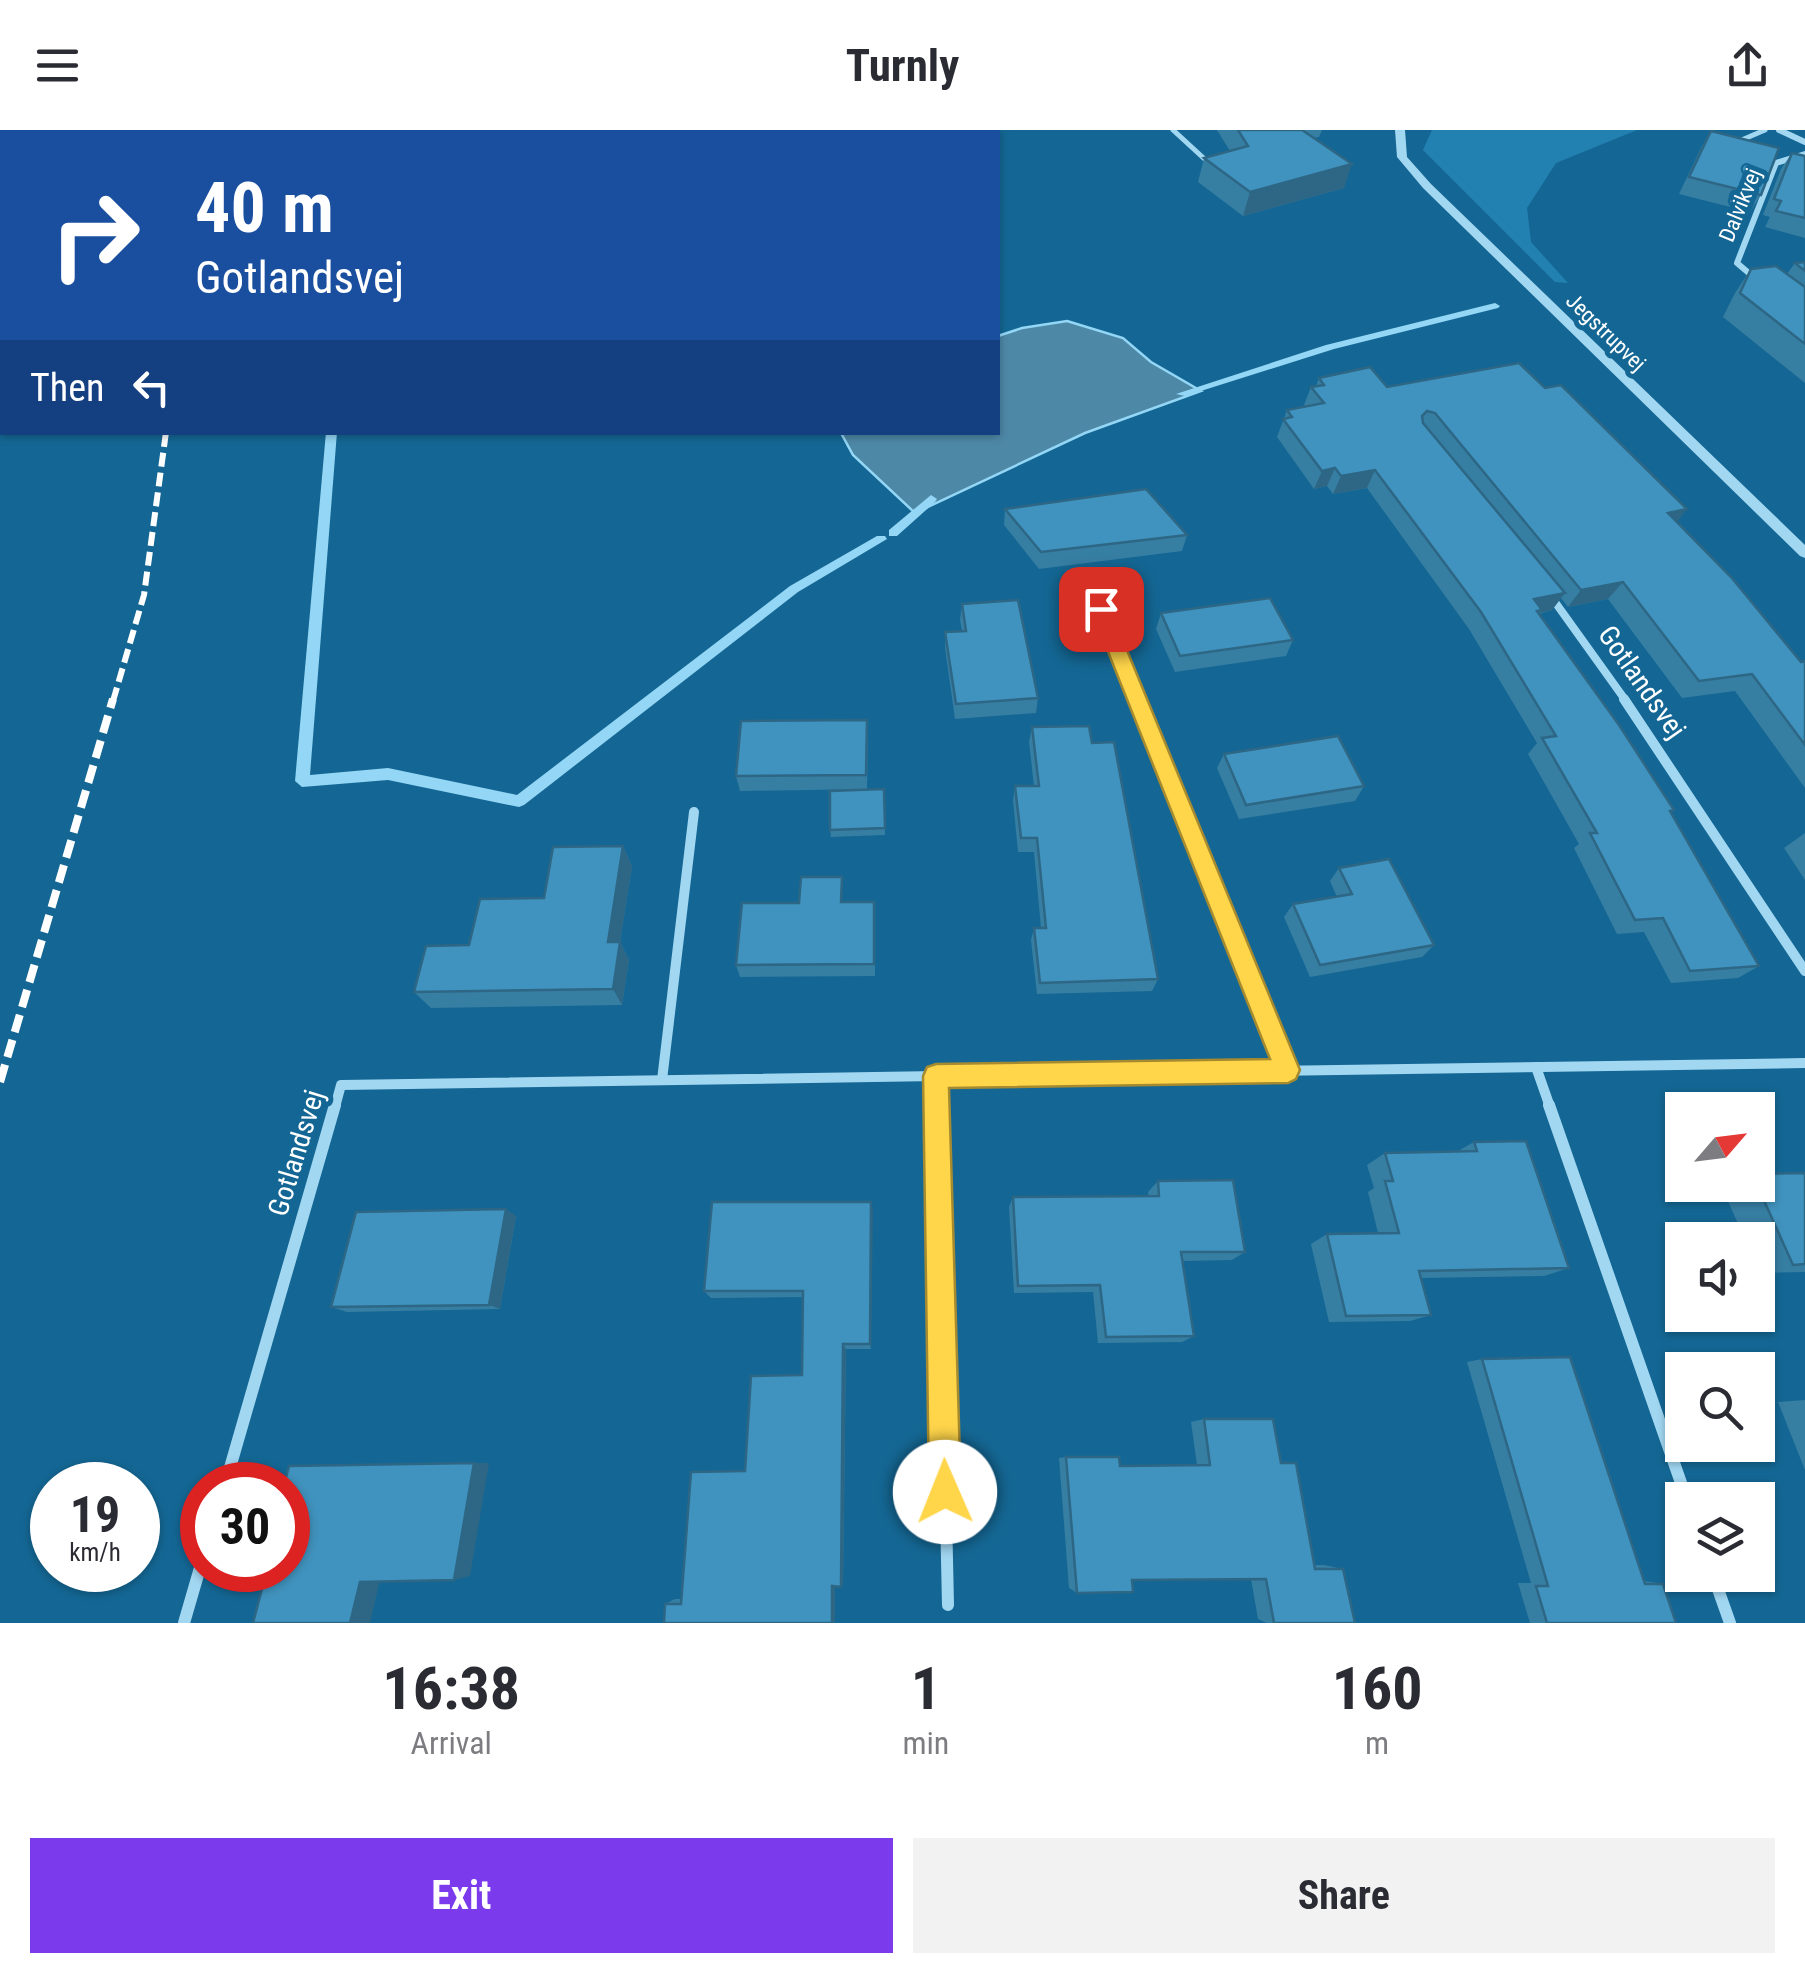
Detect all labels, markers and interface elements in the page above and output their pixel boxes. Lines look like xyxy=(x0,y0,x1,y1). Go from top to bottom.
icon: menu xyxy=(30,38,85,93)
icon: share xyxy=(1720,38,1775,93)
text: Turnly xyxy=(846,39,959,92)
street label: Dalvikvej xyxy=(1714,165,1766,245)
text: 40 m xyxy=(195,167,334,249)
icon: right xyxy=(30,170,160,300)
text: Gotlandsvej xyxy=(195,251,404,304)
street label: Jegstrupvej xyxy=(1561,288,1651,376)
icon: left xyxy=(124,360,179,415)
text: Then xyxy=(30,366,104,410)
pin xyxy=(1059,567,1144,652)
icon: arrive xyxy=(1074,582,1129,637)
street label: Gotlandsvej xyxy=(1591,619,1693,745)
street label: Gotlandsvej xyxy=(261,1086,331,1220)
north arrow xyxy=(1665,1092,1775,1202)
map controls xyxy=(1665,1092,1775,1592)
button: sound xyxy=(1665,1222,1775,1332)
button: search xyxy=(1665,1352,1775,1462)
position arrow xyxy=(893,1440,997,1544)
speed limit sign: 30 xyxy=(180,1462,310,1592)
button: layers xyxy=(1665,1482,1775,1592)
text: 19 xyxy=(70,1486,120,1544)
text: km/h xyxy=(69,1538,121,1567)
text: 16:38 xyxy=(382,1653,520,1724)
text: 1 xyxy=(911,1653,941,1724)
text: 160 xyxy=(1332,1653,1423,1724)
text: Arrival xyxy=(410,1724,492,1762)
text: min xyxy=(902,1724,949,1762)
text: m xyxy=(1365,1724,1389,1762)
button: Exit xyxy=(30,1838,893,1953)
button: Share xyxy=(913,1838,1775,1953)

